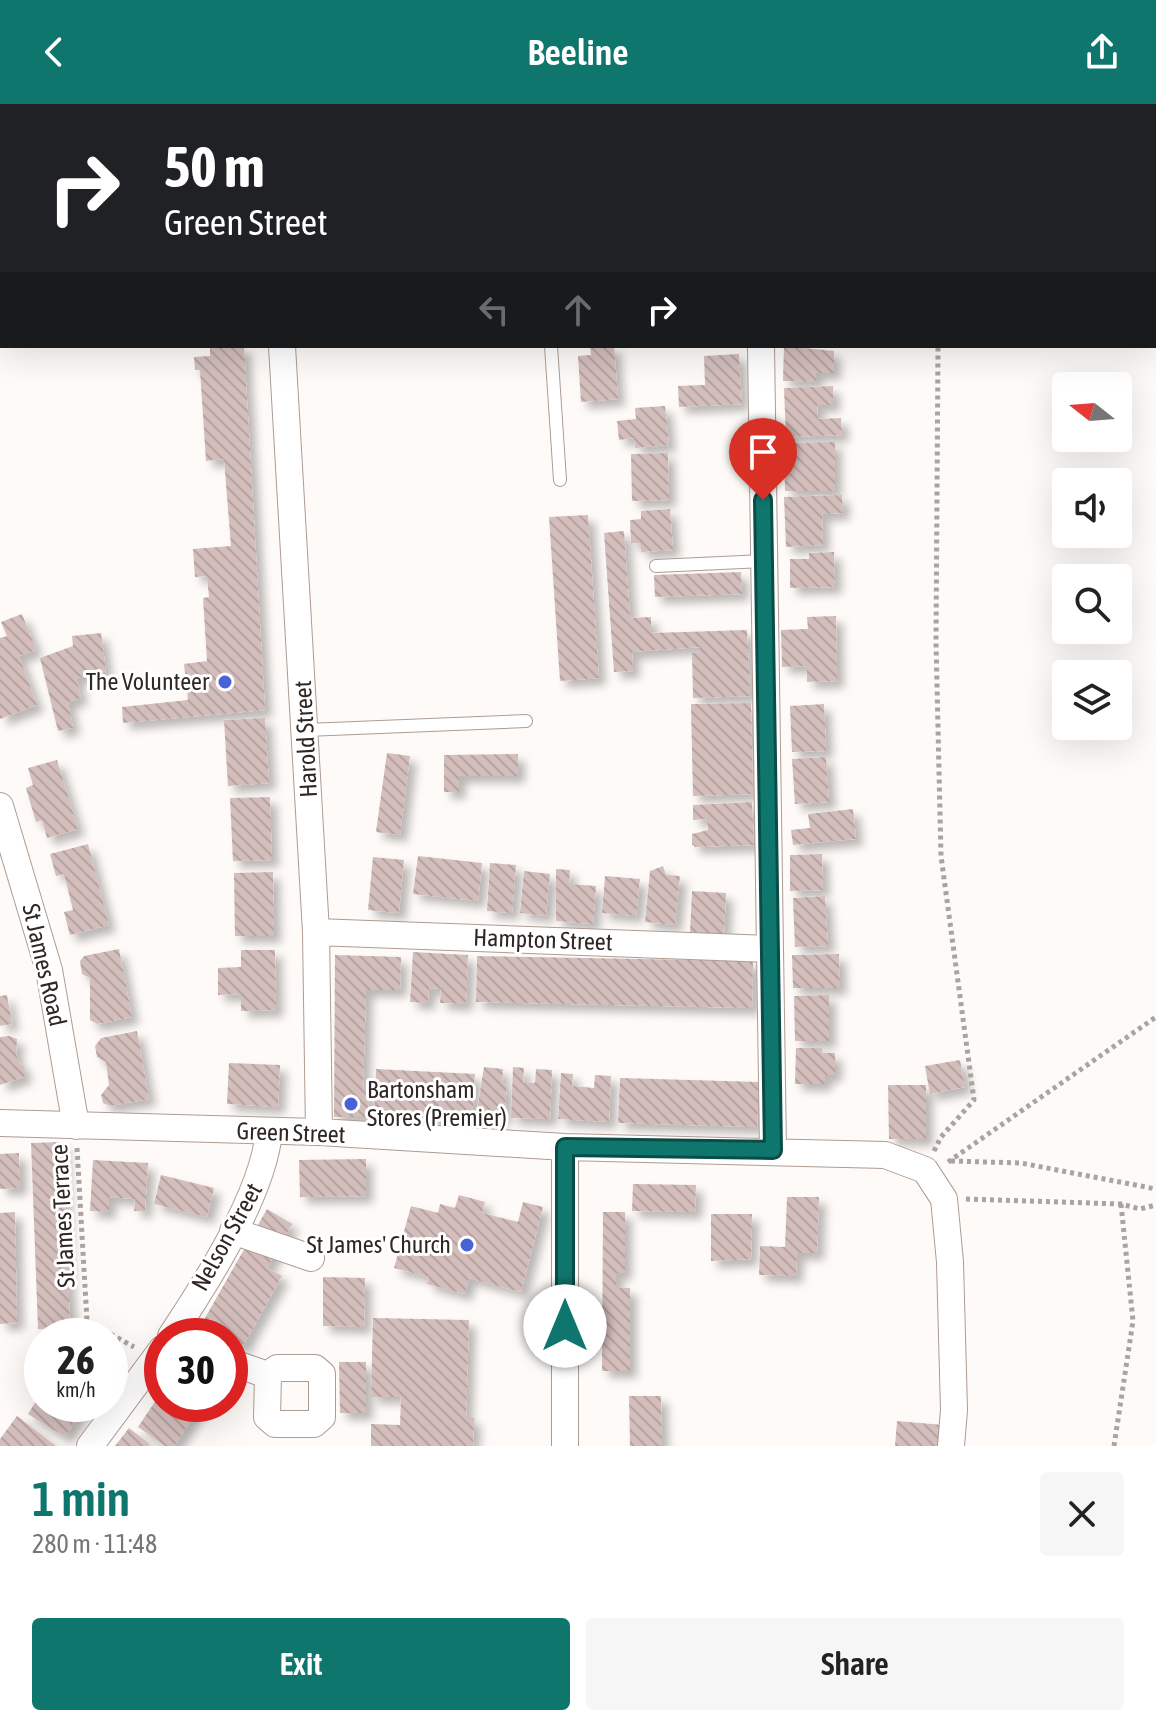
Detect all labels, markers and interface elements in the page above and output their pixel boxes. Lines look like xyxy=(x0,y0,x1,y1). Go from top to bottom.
icon: back xyxy=(32,30,76,74)
icon: share xyxy=(1080,30,1124,74)
text: Beeline xyxy=(527,31,629,73)
text: 50 m xyxy=(164,135,265,199)
icon: right xyxy=(32,136,136,240)
text: Green Street xyxy=(164,201,328,243)
icon: left xyxy=(472,288,516,332)
icon: ahead xyxy=(556,288,600,332)
icon: right xyxy=(640,288,684,332)
north arrow xyxy=(1052,372,1132,452)
map controls xyxy=(1052,372,1132,740)
pin xyxy=(729,418,797,500)
icon: arrive xyxy=(741,430,785,474)
button: sound xyxy=(1052,468,1132,548)
button: search xyxy=(1052,564,1132,644)
button: layers xyxy=(1052,660,1132,740)
place label: The Volunteer xyxy=(86,668,210,695)
marker: The Volunteer xyxy=(216,673,234,691)
street label: Harold Street xyxy=(289,680,322,798)
street label: St James Road xyxy=(17,901,72,1029)
street label: Hampton Street xyxy=(473,924,613,955)
place label: Bartonsham Stores (Premier) xyxy=(367,1076,507,1131)
marker: Bartonsham Stores (Premier) xyxy=(342,1095,360,1113)
street label: Green Street xyxy=(236,1117,346,1148)
street label: St James Terrace xyxy=(45,1144,80,1288)
street label: Nelson Street xyxy=(186,1178,267,1295)
place label: St James' Church xyxy=(306,1231,451,1258)
marker: St James' Church xyxy=(458,1236,476,1254)
position arrow xyxy=(523,1284,607,1368)
speed limit sign: 30 xyxy=(144,1318,248,1422)
text: 26 xyxy=(57,1337,95,1382)
text: km/h xyxy=(56,1378,96,1401)
text: 1 min xyxy=(32,1471,130,1526)
button: close xyxy=(1040,1472,1124,1556)
text: 280 m · 11:48 xyxy=(32,1529,157,1559)
button: Exit xyxy=(32,1618,570,1710)
button: Share xyxy=(586,1618,1124,1710)

